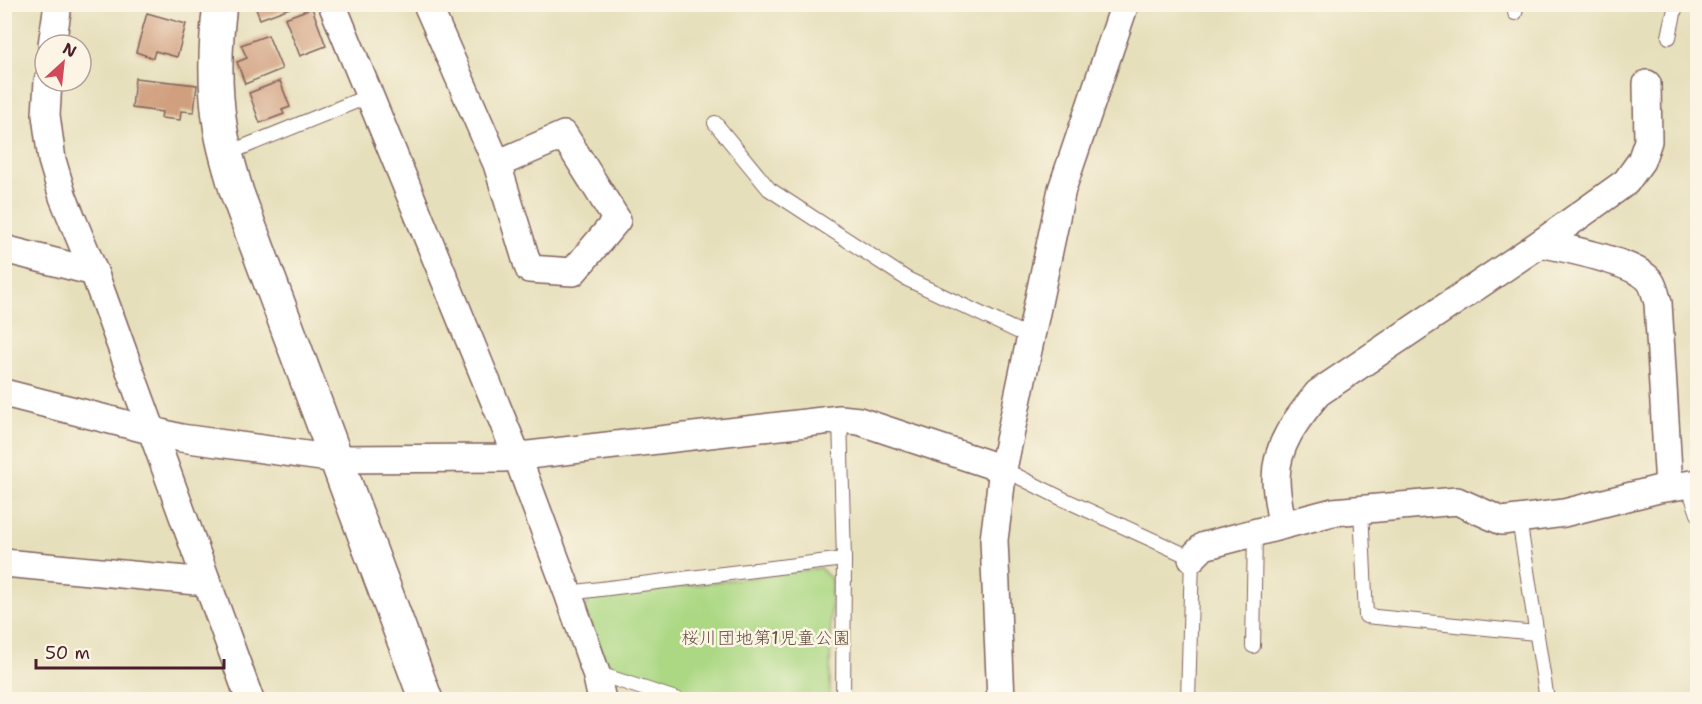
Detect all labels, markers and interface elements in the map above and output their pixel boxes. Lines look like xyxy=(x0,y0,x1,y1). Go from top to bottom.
north arrow xyxy=(33,33,93,93)
text: N xyxy=(59,38,80,62)
park label: 桜川団地第1児童公園 xyxy=(681,626,851,650)
scale bar xyxy=(36,632,224,670)
text: 50 m xyxy=(45,641,90,665)

